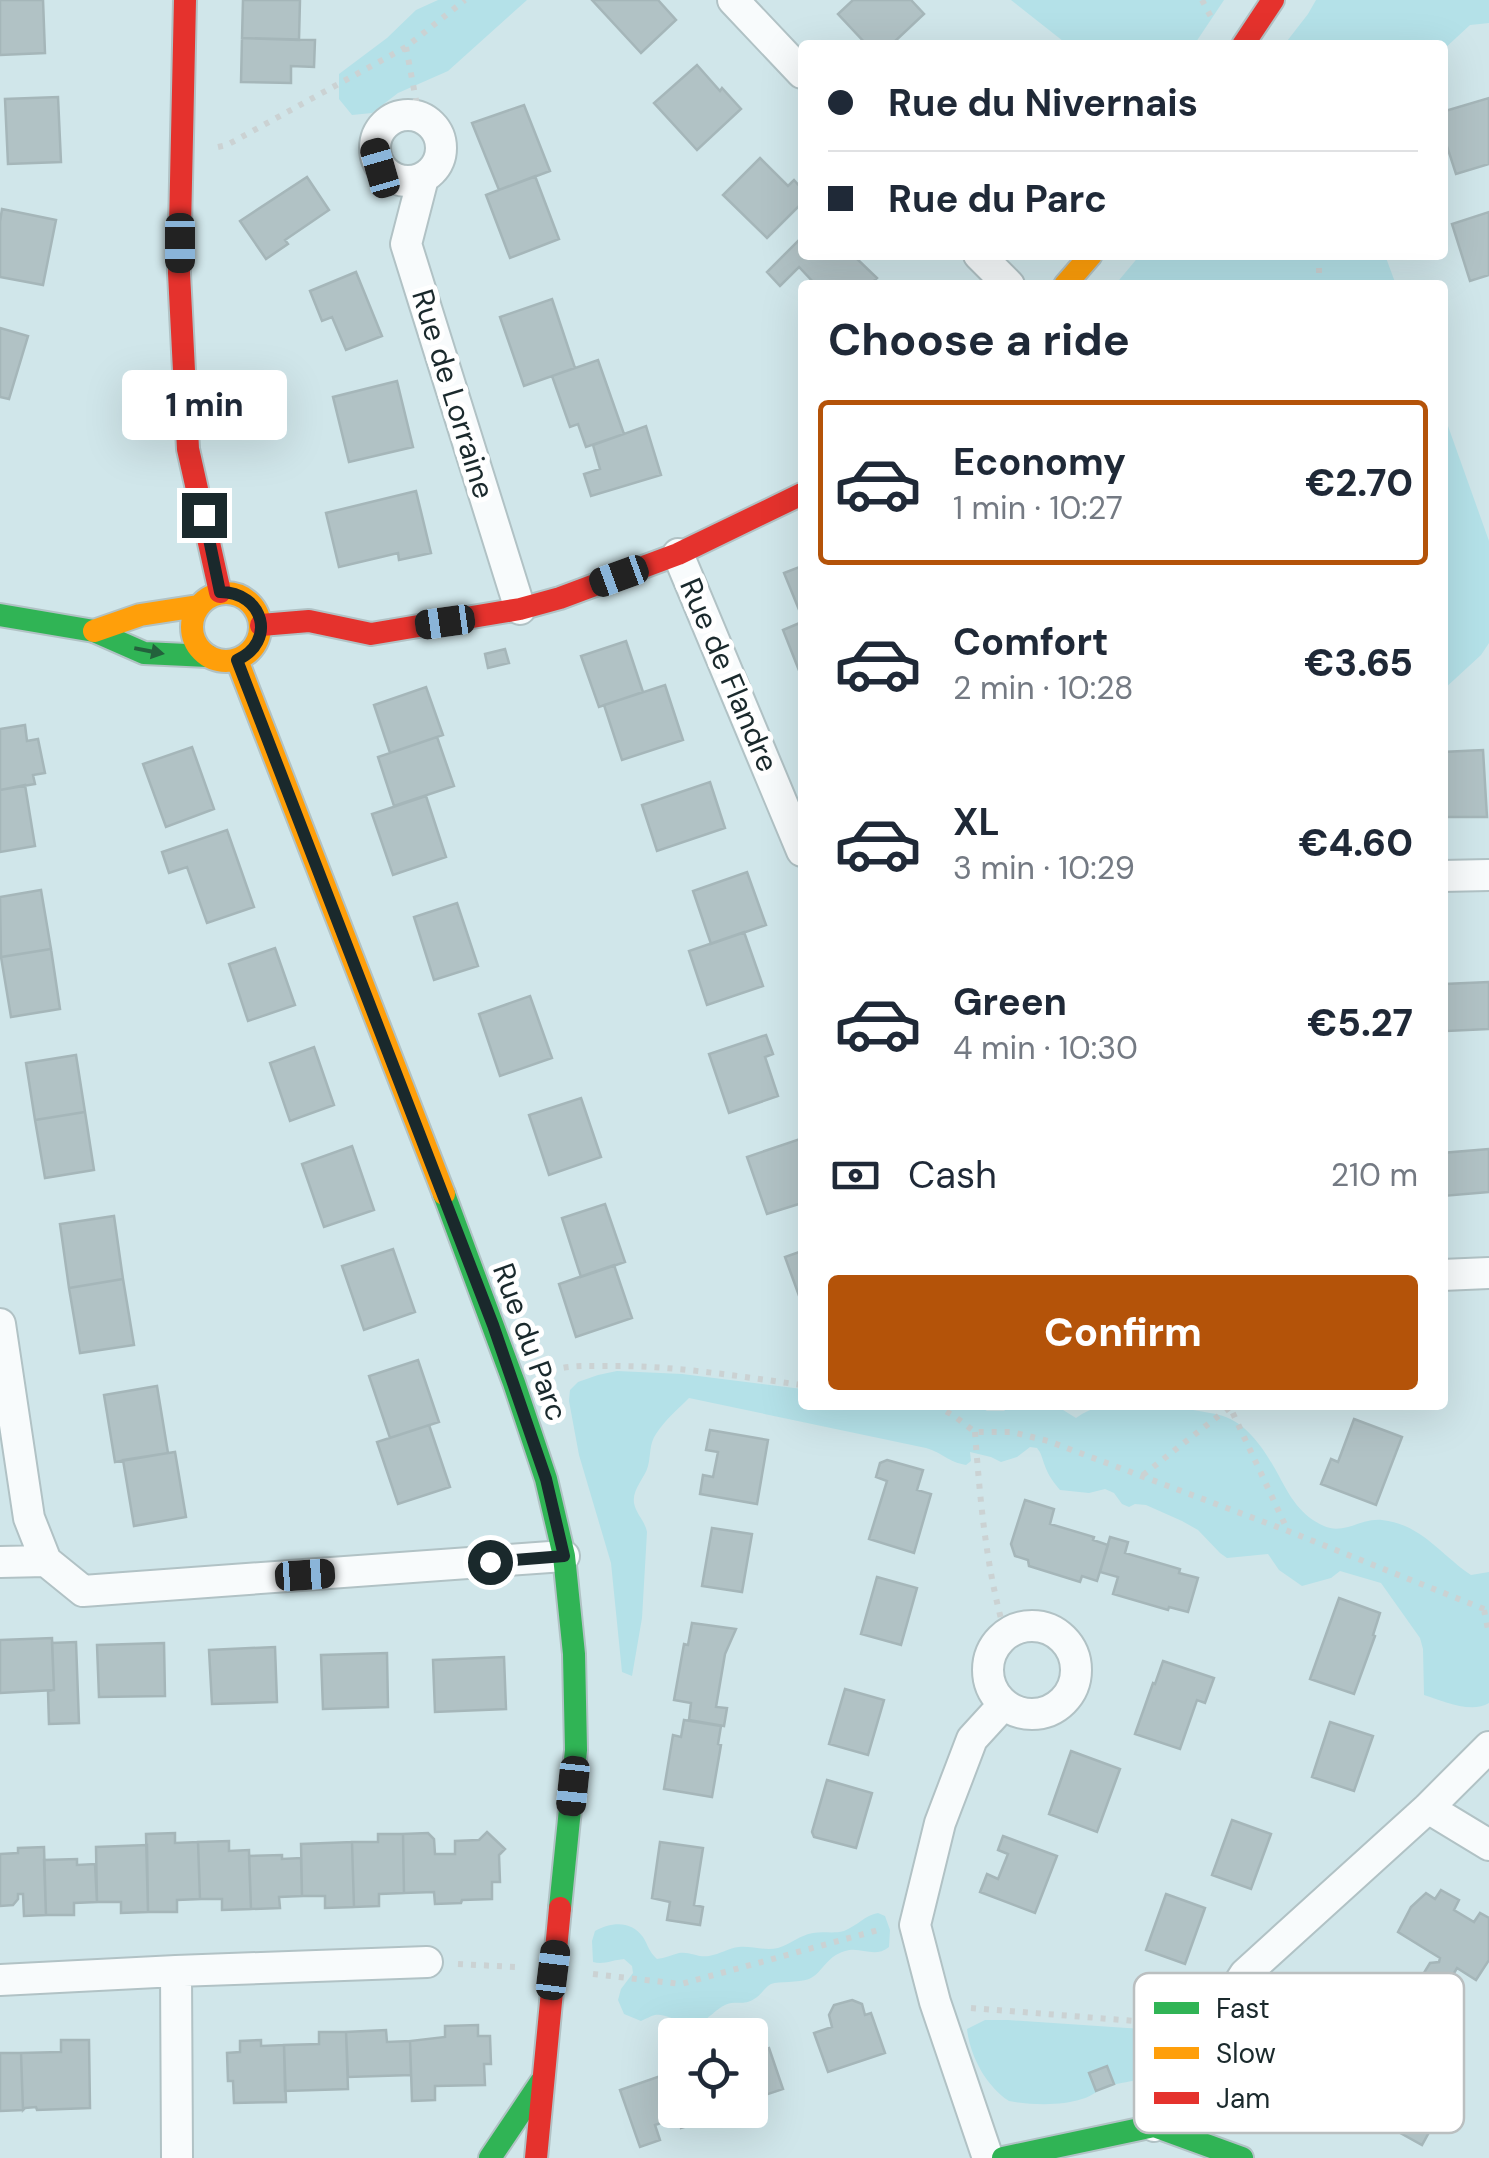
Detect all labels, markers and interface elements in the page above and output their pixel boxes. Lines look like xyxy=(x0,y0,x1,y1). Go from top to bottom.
text: Rue du Nivernais xyxy=(888,78,1198,128)
car xyxy=(357,135,403,201)
text: Rue du Parc xyxy=(888,174,1107,224)
car xyxy=(165,213,195,273)
street label: Rue de Lorraine xyxy=(403,284,504,503)
text: Choose a ride xyxy=(828,310,1130,369)
callout: 1 min xyxy=(121,370,286,440)
text: 1 min xyxy=(165,384,244,426)
text: Economy xyxy=(953,437,1126,487)
icon: car xyxy=(833,438,923,528)
text: €2.70 xyxy=(1305,458,1413,508)
text: 1 min · 10:27 xyxy=(953,487,1123,529)
route end xyxy=(182,493,227,538)
car xyxy=(586,552,652,600)
street label: Rue de Flandre xyxy=(671,572,788,777)
car xyxy=(413,603,477,641)
text: Comfort xyxy=(953,617,1109,667)
icon: car xyxy=(833,618,923,708)
text: €3.65 xyxy=(1304,638,1413,688)
one-way arrow xyxy=(134,644,165,659)
text: 2 min · 10:28 xyxy=(953,667,1134,709)
text: XL xyxy=(953,797,1000,847)
icon: car xyxy=(833,798,923,888)
text: €4.60 xyxy=(1298,818,1413,868)
text: 3 min · 10:29 xyxy=(953,847,1135,889)
text: Green xyxy=(953,977,1067,1027)
icon: car xyxy=(833,978,923,1068)
text: €5.27 xyxy=(1307,998,1413,1048)
text: 4 min · 10:30 xyxy=(953,1027,1138,1069)
icon: cash xyxy=(828,1148,883,1203)
text: Cash xyxy=(908,1150,997,1200)
text: 210 m xyxy=(1331,1154,1418,1196)
street label: Rue du Parc xyxy=(484,1258,577,1426)
button: Confirm xyxy=(828,1275,1418,1390)
route start xyxy=(468,1540,513,1585)
car xyxy=(274,1558,336,1592)
car xyxy=(555,1755,591,1817)
car xyxy=(534,1938,572,2002)
legend xyxy=(1134,1973,1464,2133)
text: Fast xyxy=(1216,1990,1270,2027)
map controls xyxy=(658,2018,768,2128)
button: locate xyxy=(658,2018,768,2128)
text: Slow xyxy=(1216,2035,1276,2072)
text: Jam xyxy=(1216,2080,1270,2117)

